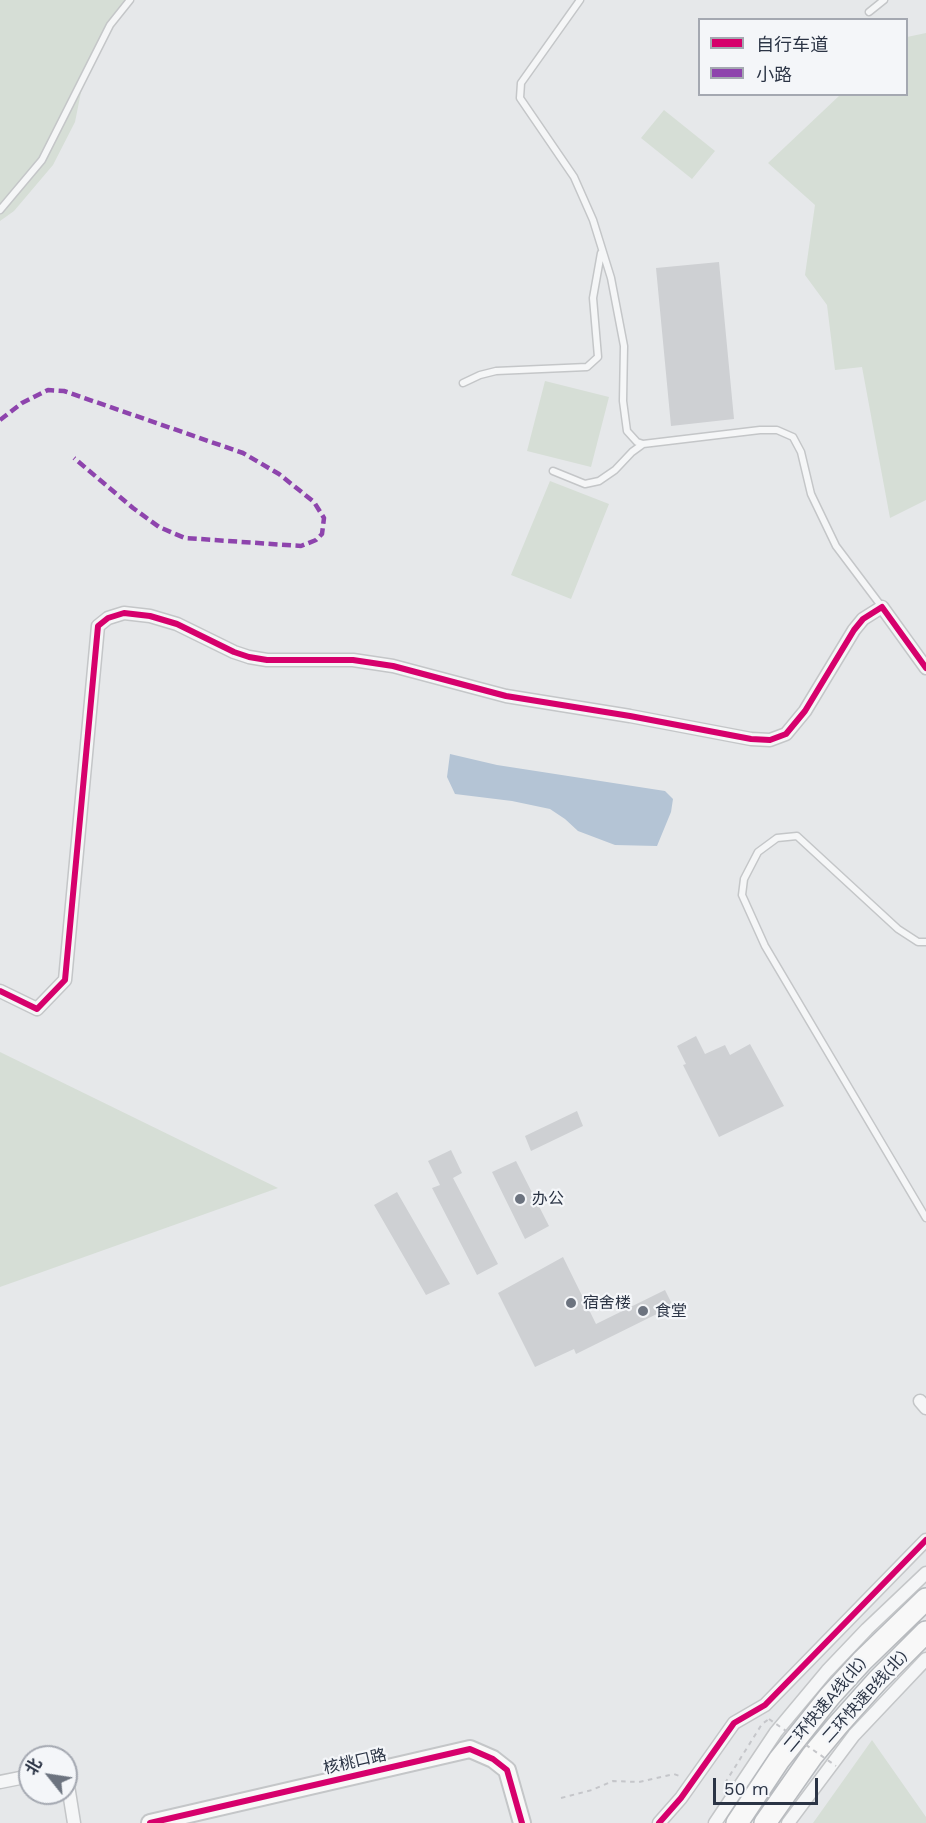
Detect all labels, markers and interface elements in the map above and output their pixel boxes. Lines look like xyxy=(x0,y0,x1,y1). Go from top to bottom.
legend xyxy=(698,18,908,96)
text: 自行车道 xyxy=(756,34,828,55)
text: 小路 xyxy=(756,64,792,85)
place label: 办公 xyxy=(532,1189,564,1209)
marker: 办公 xyxy=(513,1192,527,1206)
place label: 宿舍楼 xyxy=(583,1293,631,1313)
marker: 宿舍楼 xyxy=(564,1296,578,1310)
place label: 食堂 xyxy=(655,1301,687,1321)
marker: 食堂 xyxy=(636,1304,650,1318)
street label: 二环快速B线(北) xyxy=(819,1647,911,1747)
street label: 二环快速A线(北) xyxy=(780,1654,870,1756)
north arrow xyxy=(18,1745,78,1805)
street label: 核桃口路 xyxy=(322,1745,388,1779)
text: 北 xyxy=(21,1755,46,1778)
scale bar xyxy=(716,1766,821,1804)
text: 50 m xyxy=(724,1778,769,1799)

